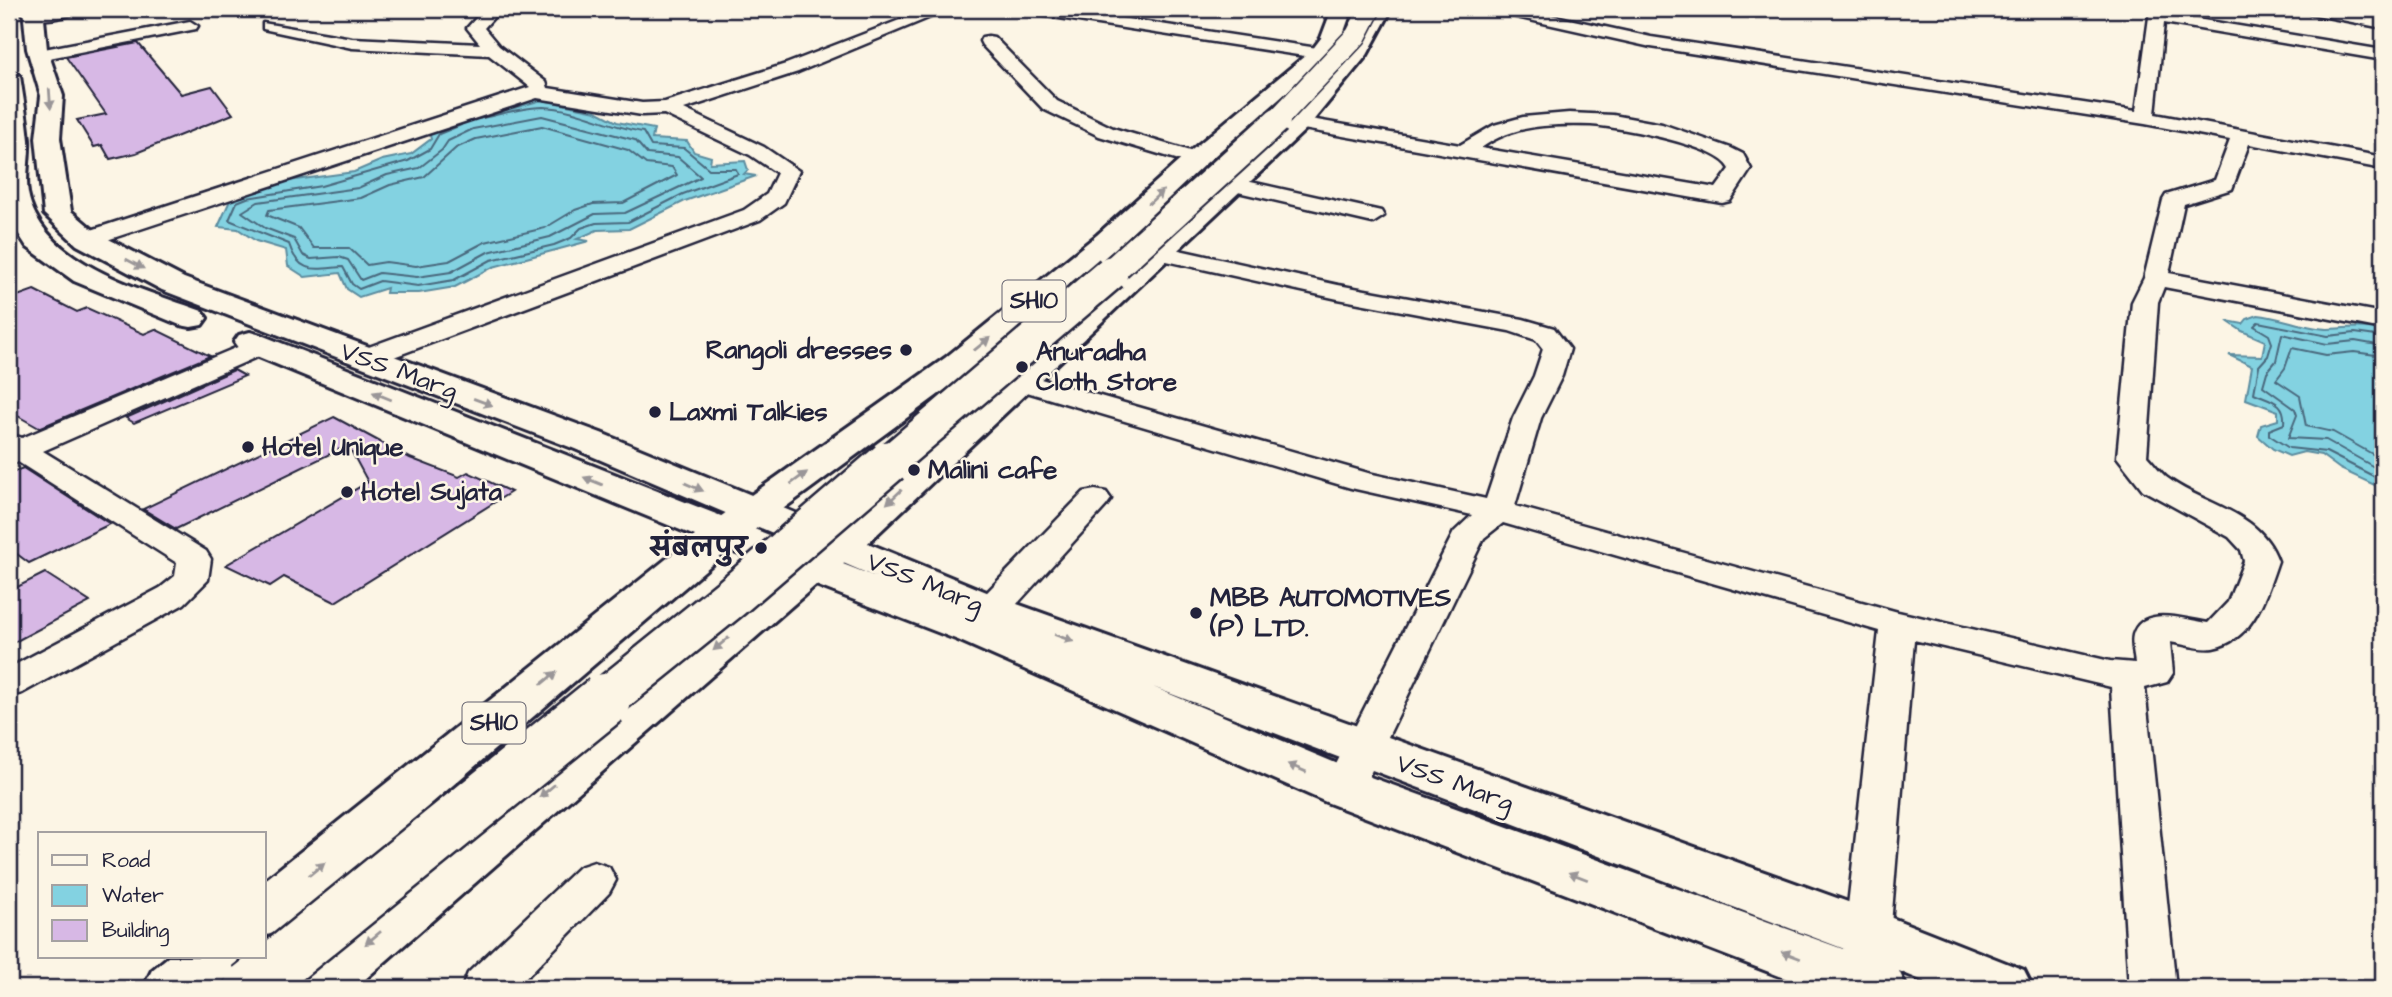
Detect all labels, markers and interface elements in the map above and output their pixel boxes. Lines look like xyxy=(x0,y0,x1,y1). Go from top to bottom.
one-way arrow xyxy=(45,88,56,110)
one-way arrow xyxy=(1147,189,1164,205)
one-way arrow xyxy=(126,258,146,270)
road number: SH10 xyxy=(1002,280,1066,322)
place label: Rangoli dresses xyxy=(706,332,892,371)
street label: VSS Marg xyxy=(335,333,463,411)
place label: Anuradha Cloth Store xyxy=(1036,334,1177,400)
one-way arrow xyxy=(973,336,991,351)
marker: Rangoli dresses xyxy=(898,342,914,358)
marker: Anuradha Cloth Store xyxy=(1014,359,1030,375)
one-way arrow xyxy=(371,390,392,401)
place label: Laxmi Talkies xyxy=(669,394,828,430)
one-way arrow xyxy=(473,397,494,408)
marker: Laxmi Talkies xyxy=(647,404,663,420)
place label: Hotel Unique xyxy=(262,429,404,465)
marker: Hotel Unique xyxy=(240,439,256,455)
place label: Malini cafe xyxy=(928,452,1057,488)
marker: Malini cafe xyxy=(906,462,922,478)
one-way arrow xyxy=(790,471,808,485)
place label: Hotel Sujata xyxy=(361,474,503,510)
one-way arrow xyxy=(582,475,603,486)
one-way arrow xyxy=(684,481,705,492)
marker: Hotel Sujata xyxy=(339,484,355,500)
one-way arrow xyxy=(886,489,903,505)
place label: संबलपुर xyxy=(648,529,749,567)
marker: संबलपुर xyxy=(753,540,769,556)
street label: VSS Marg xyxy=(861,543,989,625)
place label: MBB AUTOMOTIVES (P) LTD. xyxy=(1209,580,1452,646)
marker: MBB AUTOMOTIVES (P) LTD. xyxy=(1188,605,1204,621)
one-way arrow xyxy=(1053,632,1074,643)
one-way arrow xyxy=(712,636,729,651)
one-way arrow xyxy=(541,671,558,686)
road number: SH10 xyxy=(462,702,526,744)
street label: VSS Marg xyxy=(1391,745,1519,823)
one-way arrow xyxy=(1287,762,1307,774)
one-way arrow xyxy=(538,783,556,799)
legend xyxy=(38,832,266,958)
text: Road xyxy=(102,846,150,875)
one-way arrow xyxy=(308,862,325,877)
one-way arrow xyxy=(1567,870,1588,881)
text: Water xyxy=(102,881,164,910)
text: Building xyxy=(102,916,170,947)
one-way arrow xyxy=(365,930,382,945)
one-way arrow xyxy=(1780,950,1801,961)

